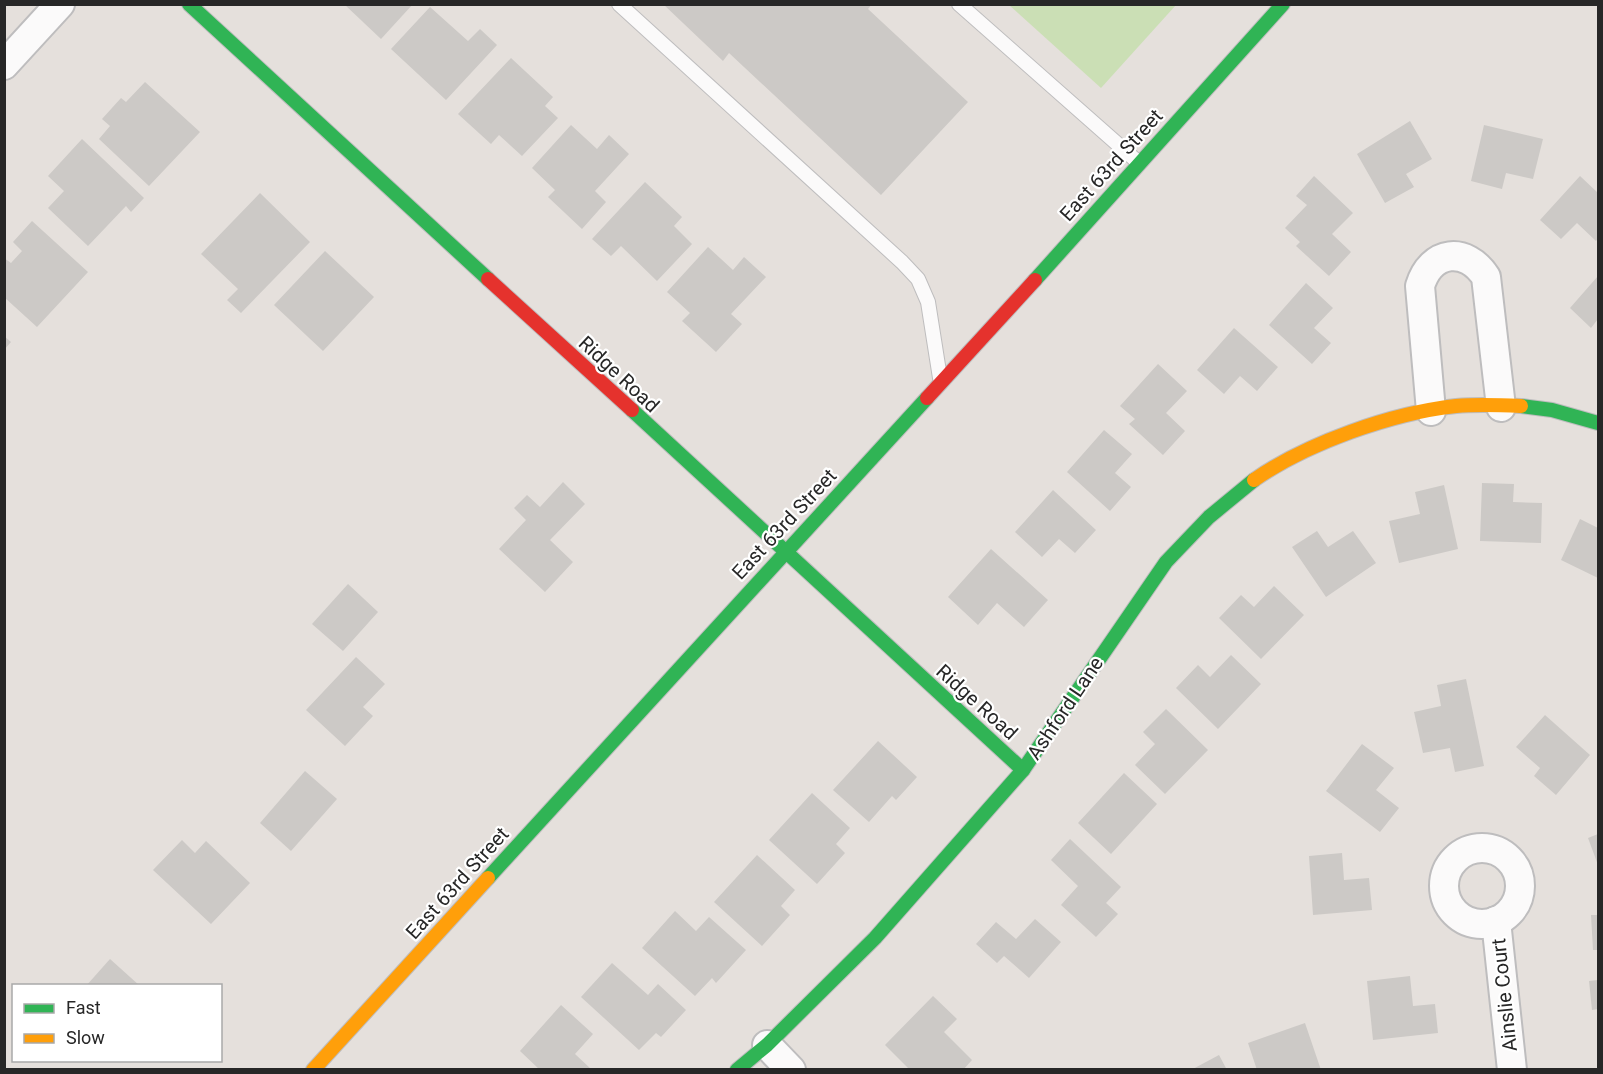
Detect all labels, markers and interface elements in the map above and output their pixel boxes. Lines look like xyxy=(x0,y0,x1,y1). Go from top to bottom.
street label: East 63rd Street xyxy=(1055,104,1167,226)
street label: Ridge Road xyxy=(574,331,664,417)
street label: East 63rd Street xyxy=(727,464,841,584)
street label: Ashford Lane xyxy=(1022,652,1108,764)
street label: Ridge Road xyxy=(931,659,1023,745)
street label: East 63rd Street xyxy=(401,822,513,944)
street label: Ainslie Court xyxy=(1486,937,1522,1053)
legend xyxy=(12,984,222,1062)
text: Fast xyxy=(66,997,101,1018)
text: Slow xyxy=(66,1027,105,1048)

